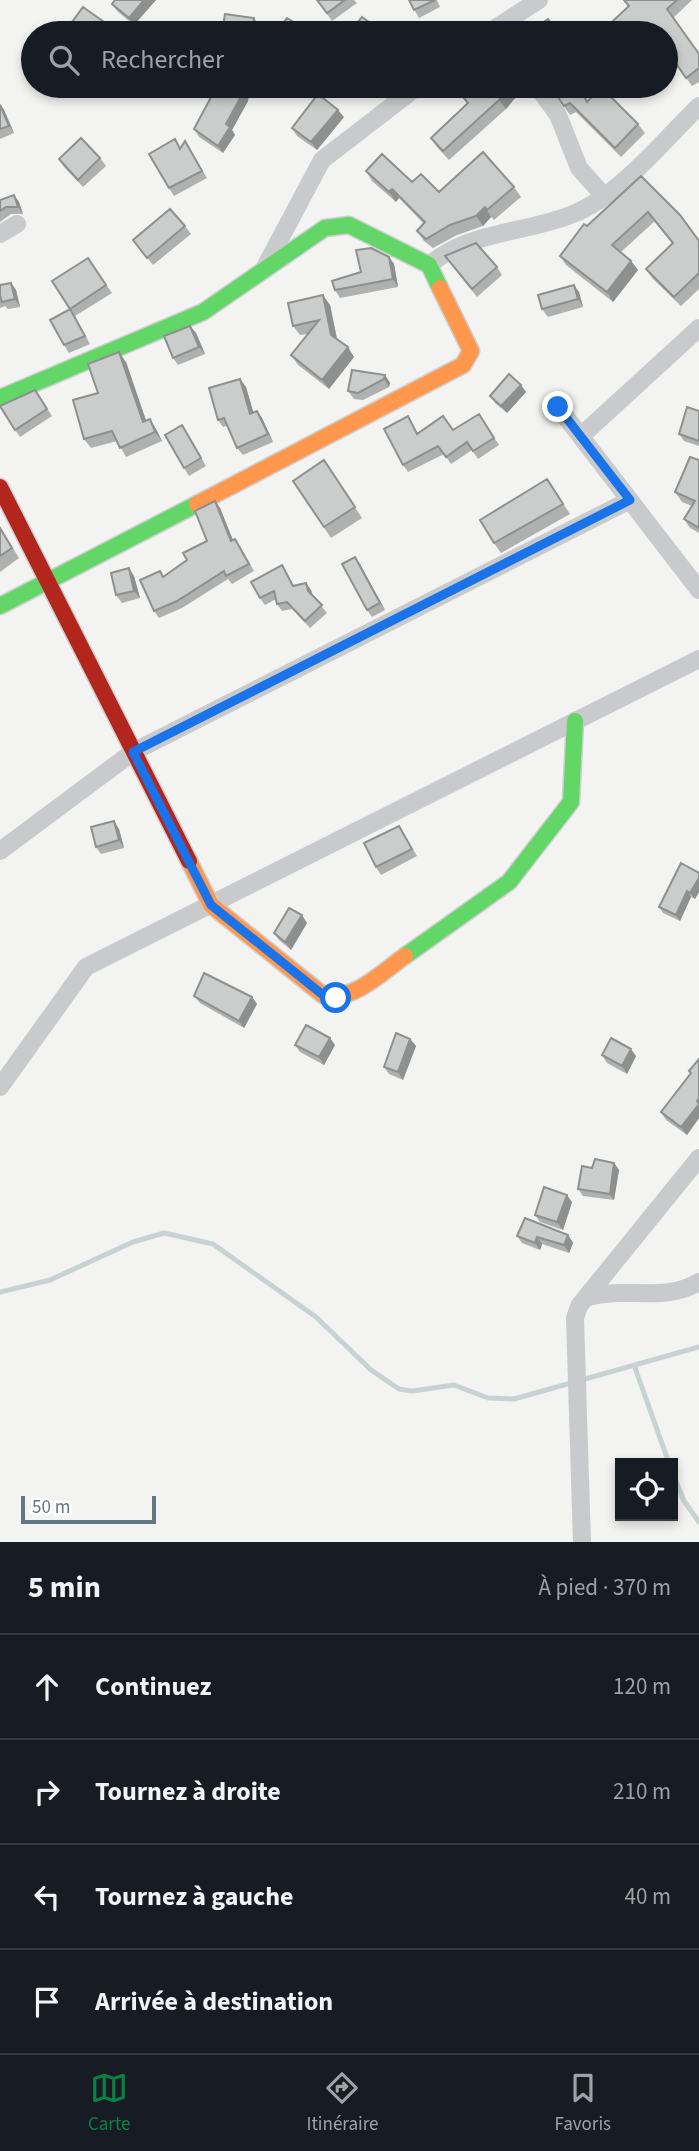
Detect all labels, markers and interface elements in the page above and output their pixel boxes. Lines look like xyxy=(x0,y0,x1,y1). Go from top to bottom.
search box xyxy=(21,21,678,98)
icon: search xyxy=(45,41,83,79)
text: Rechercher xyxy=(101,41,224,78)
route end xyxy=(542,391,573,422)
route start xyxy=(320,982,351,1013)
map controls xyxy=(615,1458,678,1521)
button: locate xyxy=(615,1458,678,1521)
scale bar xyxy=(21,1493,156,1525)
text: 50 m xyxy=(32,1494,70,1521)
text: 5 min xyxy=(28,1566,101,1609)
text: À pied · 370 m xyxy=(538,1571,671,1604)
icon: ahead xyxy=(28,1668,66,1706)
text: Continuez xyxy=(95,1668,211,1705)
text: 120 m xyxy=(613,1670,671,1703)
icon: right xyxy=(28,1773,66,1811)
text: Tournez à droite xyxy=(95,1773,281,1810)
text: 210 m xyxy=(613,1775,671,1808)
icon: left xyxy=(28,1878,66,1916)
text: Tournez à gauche xyxy=(95,1878,294,1915)
text: 40 m xyxy=(624,1880,671,1913)
icon: arrive xyxy=(28,1983,66,2021)
text: Arrivée à destination xyxy=(95,1983,333,2020)
tab: Carte xyxy=(88,2069,131,2138)
tab: Itinéraire xyxy=(306,2069,379,2138)
tab: Favoris xyxy=(554,2069,611,2138)

